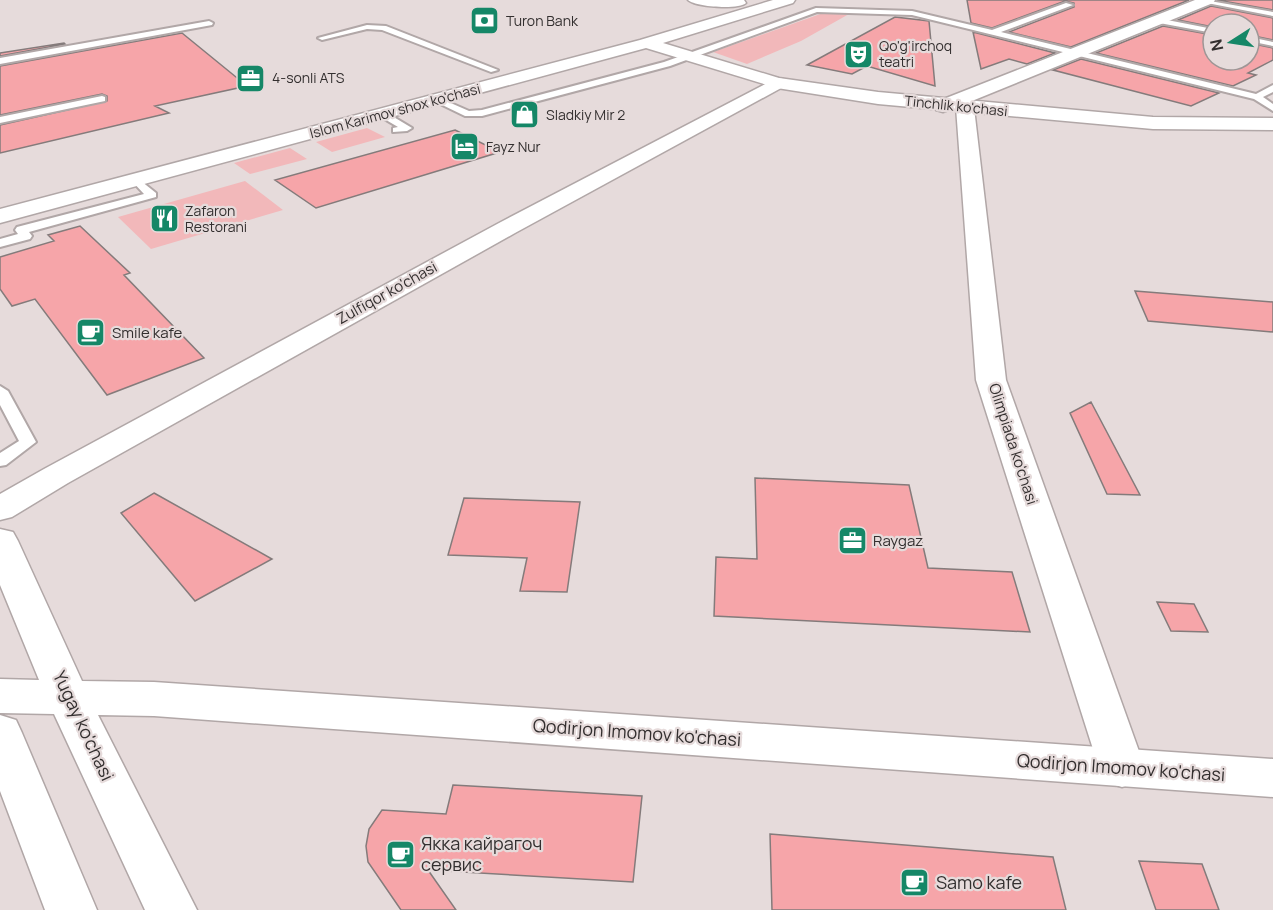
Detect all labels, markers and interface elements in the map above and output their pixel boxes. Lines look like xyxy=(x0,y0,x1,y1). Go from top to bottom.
bank icon: Turon Bank xyxy=(469,5,501,37)
place label: Turon Bank xyxy=(506,11,579,30)
north arrow xyxy=(1201,12,1261,72)
place label: Qo'g'irchoq teatri xyxy=(879,36,952,71)
text: N xyxy=(1204,37,1228,53)
theatre icon: Qo'g'irchoq teatri xyxy=(842,38,874,70)
office icon: 4-sonli ATS xyxy=(235,62,267,94)
place label: 4-sonli ATS xyxy=(272,68,345,87)
street label: Islom Karimov shox ko'chasi xyxy=(307,79,482,142)
street label: Tinchlik ko'chasi xyxy=(904,91,1008,120)
shop icon: Sladkiy Mir 2 xyxy=(509,99,541,131)
place label: Sladkiy Mir 2 xyxy=(546,105,625,124)
hotel icon: Fayz Nur xyxy=(449,131,481,163)
place label: Fayz Nur xyxy=(486,137,541,156)
place label: Zafaron Restorani xyxy=(185,201,247,236)
restaurant icon: Zafaron Restorani xyxy=(148,203,180,235)
street label: Zulfiqor ko'chasi xyxy=(333,256,441,329)
cafe icon: Smile kafe xyxy=(75,317,107,349)
place label: Smile kafe xyxy=(112,322,183,343)
street label: Olimpiada ko'chasi xyxy=(984,381,1043,507)
office icon: Raygaz xyxy=(836,525,868,557)
place label: Raygaz xyxy=(873,530,923,551)
street label: Yugay ko'chasi xyxy=(48,667,120,785)
street label: Qodirjon Imomov ko'chasi xyxy=(532,713,742,751)
street label: Qodirjon Imomov ko'chasi xyxy=(1016,748,1226,786)
place label: Якка кайрагоч сервис xyxy=(421,831,542,876)
cafe icon: Якка кайрагоч сервис xyxy=(384,838,416,870)
cafe icon: Samo kafe xyxy=(899,867,931,899)
place label: Samo kafe xyxy=(936,870,1022,894)

